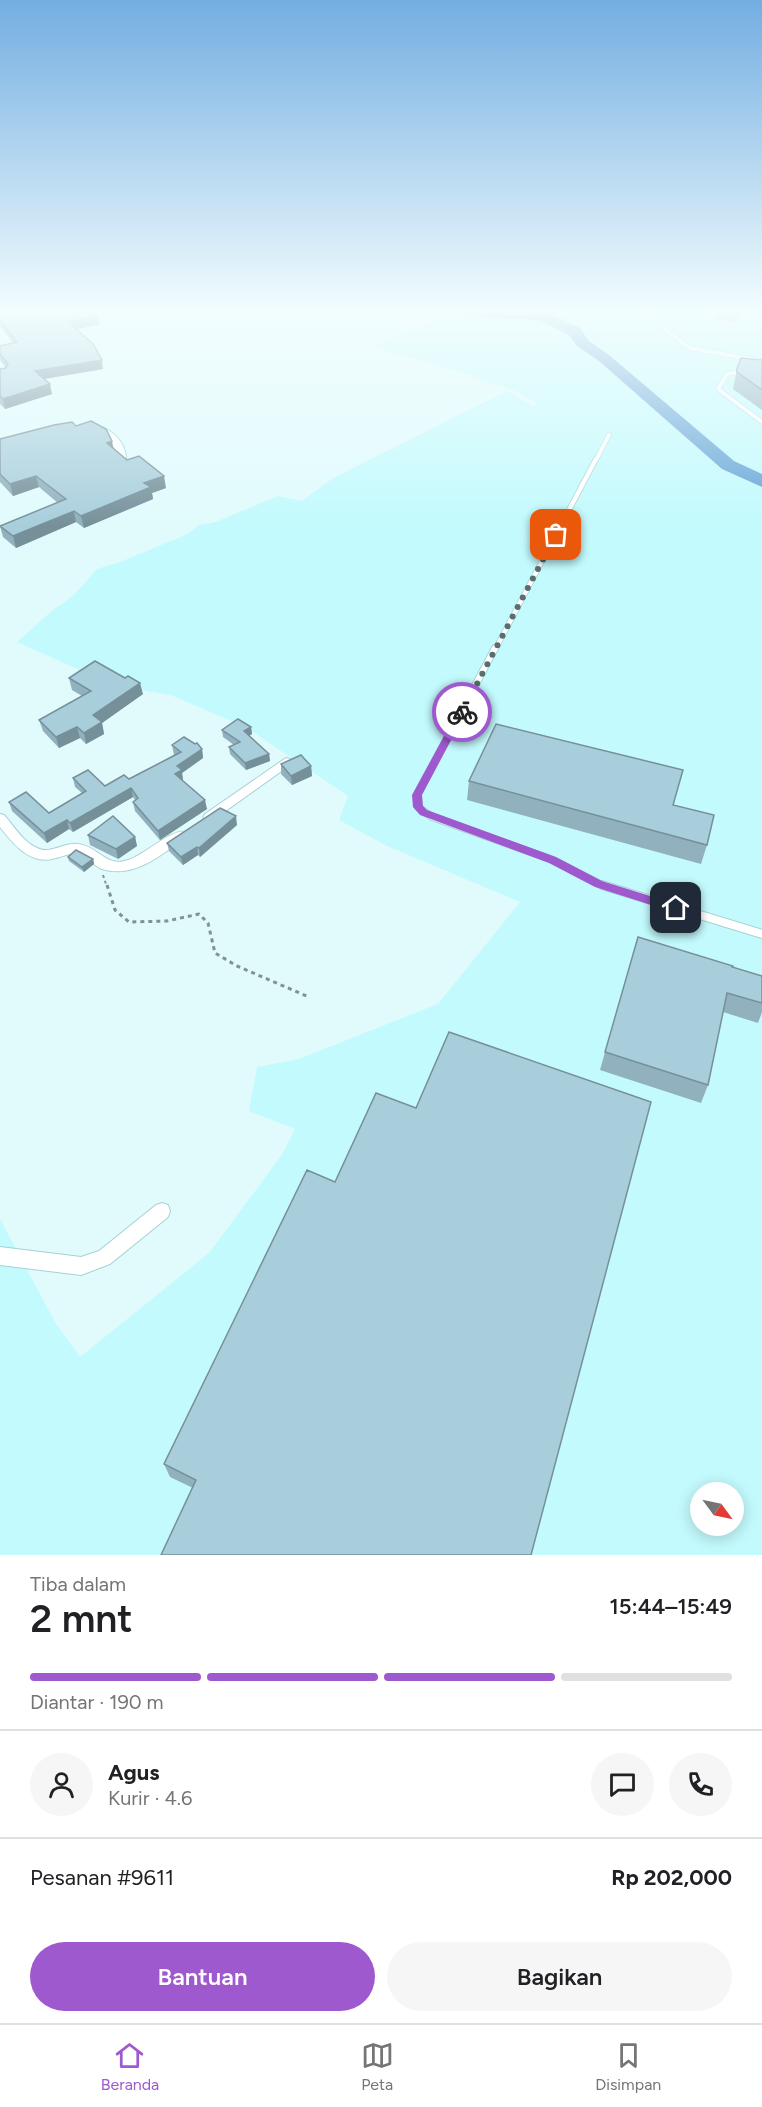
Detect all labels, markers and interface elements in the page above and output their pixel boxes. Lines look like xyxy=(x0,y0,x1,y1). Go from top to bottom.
pin xyxy=(530,509,581,560)
icon: bag xyxy=(539,518,572,551)
courier xyxy=(432,682,492,742)
icon: bike xyxy=(446,696,479,729)
pin xyxy=(650,882,701,933)
icon: home xyxy=(659,891,692,924)
north arrow xyxy=(690,1482,744,1536)
map controls xyxy=(690,1482,744,1536)
text: Tiba dalam xyxy=(30,1572,126,1596)
text: 15:44–15:49 xyxy=(610,1593,732,1620)
text: 2 mnt xyxy=(30,1595,133,1642)
text: Diantar · 190 m xyxy=(30,1690,164,1714)
button: person xyxy=(30,1753,93,1816)
button: chat xyxy=(591,1753,654,1816)
button: phone xyxy=(669,1753,732,1816)
text: Agus xyxy=(108,1759,159,1786)
text: Kurir · 4.6 xyxy=(108,1786,192,1810)
text: Pesanan #9611 xyxy=(30,1864,174,1891)
text: Rp 202,000 xyxy=(611,1864,732,1891)
button: Bantuan xyxy=(30,1942,375,2011)
button: Bagikan xyxy=(387,1942,732,2011)
tab: Beranda xyxy=(101,2039,159,2094)
tab: Peta xyxy=(361,2039,394,2094)
tab: Disimpan xyxy=(595,2039,661,2094)

